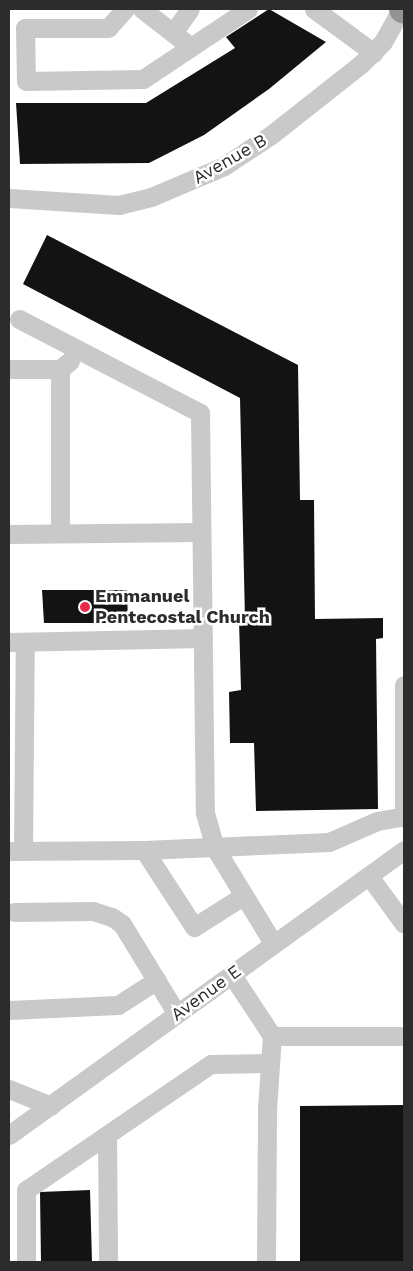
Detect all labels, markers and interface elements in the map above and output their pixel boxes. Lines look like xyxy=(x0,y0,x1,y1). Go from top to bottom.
street label: Avenue B xyxy=(189,129,271,189)
place label: Emmanuel Pentecostal Church xyxy=(95,586,270,628)
marker: Emmanuel Pentecostal Church xyxy=(79,601,91,613)
street label: Avenue E xyxy=(167,960,245,1026)

